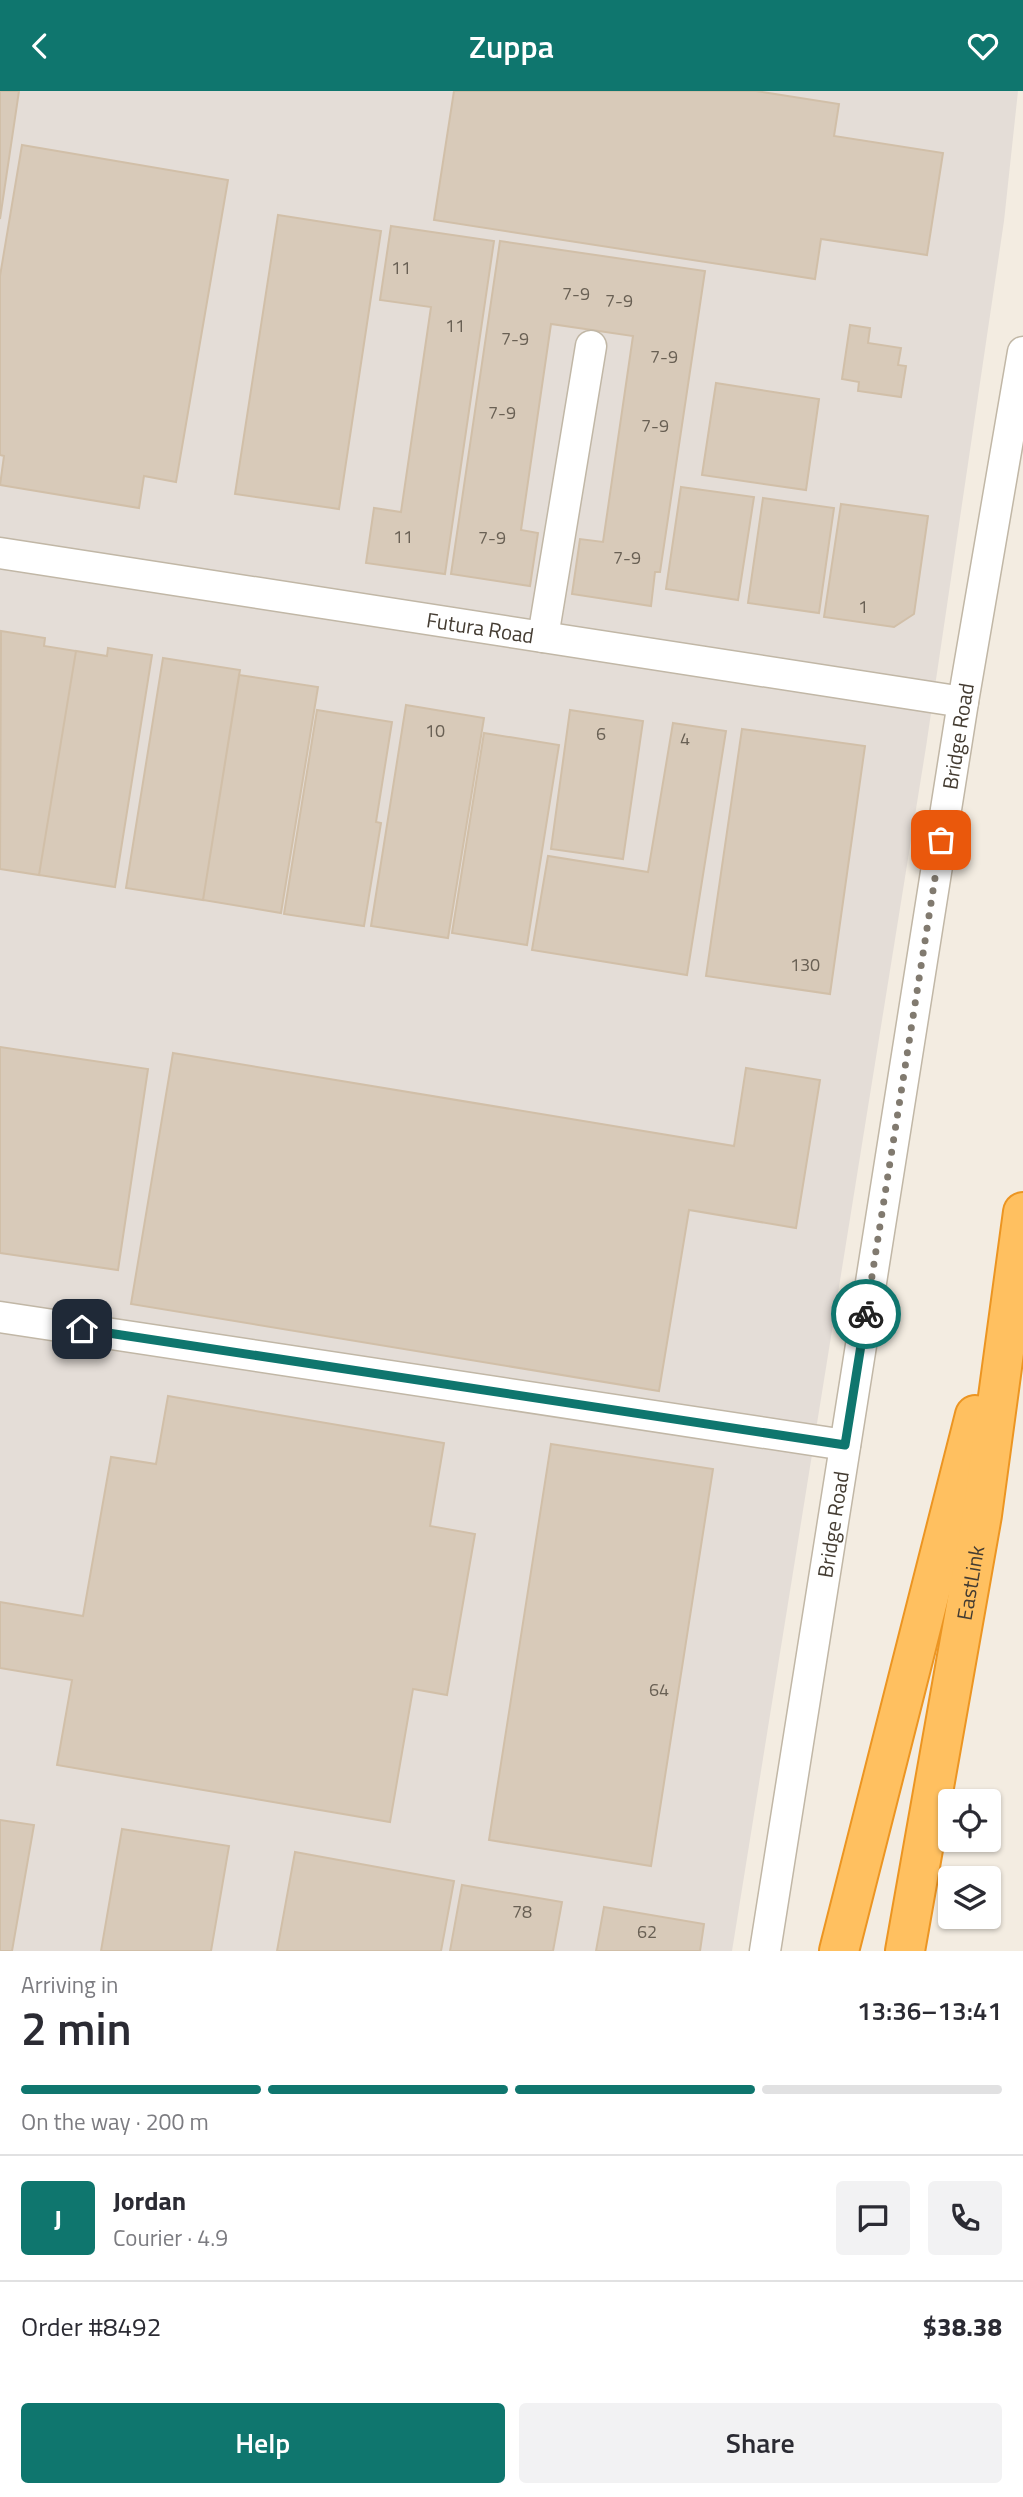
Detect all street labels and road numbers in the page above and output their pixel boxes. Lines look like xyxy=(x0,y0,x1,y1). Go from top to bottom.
street label: Futura Road xyxy=(424,603,536,651)
street label: Bridge Road xyxy=(933,680,982,792)
street label: Bridge Road xyxy=(808,1469,857,1580)
street label: EastLink xyxy=(948,1543,992,1623)

